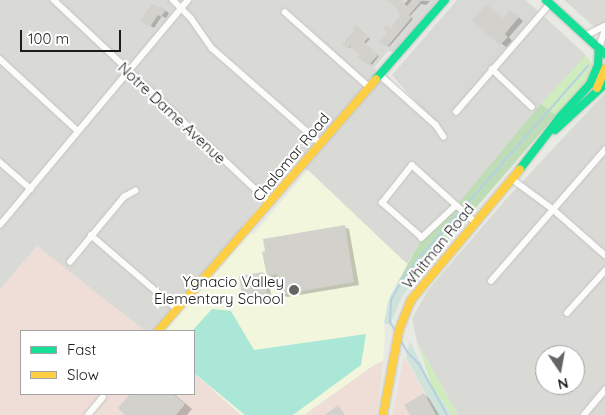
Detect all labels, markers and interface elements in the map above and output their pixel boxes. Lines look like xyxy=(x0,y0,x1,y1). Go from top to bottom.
scale bar xyxy=(22,20,124,52)
text: 100 m xyxy=(28,29,69,48)
street label: Notre Dame Avenue xyxy=(114,59,230,167)
street label: Chalomar Road xyxy=(249,109,333,205)
street label: Whitman Road xyxy=(398,200,478,292)
place label: Ygnacio Valley Elementary School xyxy=(154,272,284,307)
marker: Ygnacio Valley Elementary School xyxy=(288,284,300,296)
legend xyxy=(20,330,195,395)
text: Fast xyxy=(67,340,96,359)
north arrow xyxy=(535,345,585,395)
text: Slow xyxy=(67,365,99,384)
text: N xyxy=(556,374,570,394)

